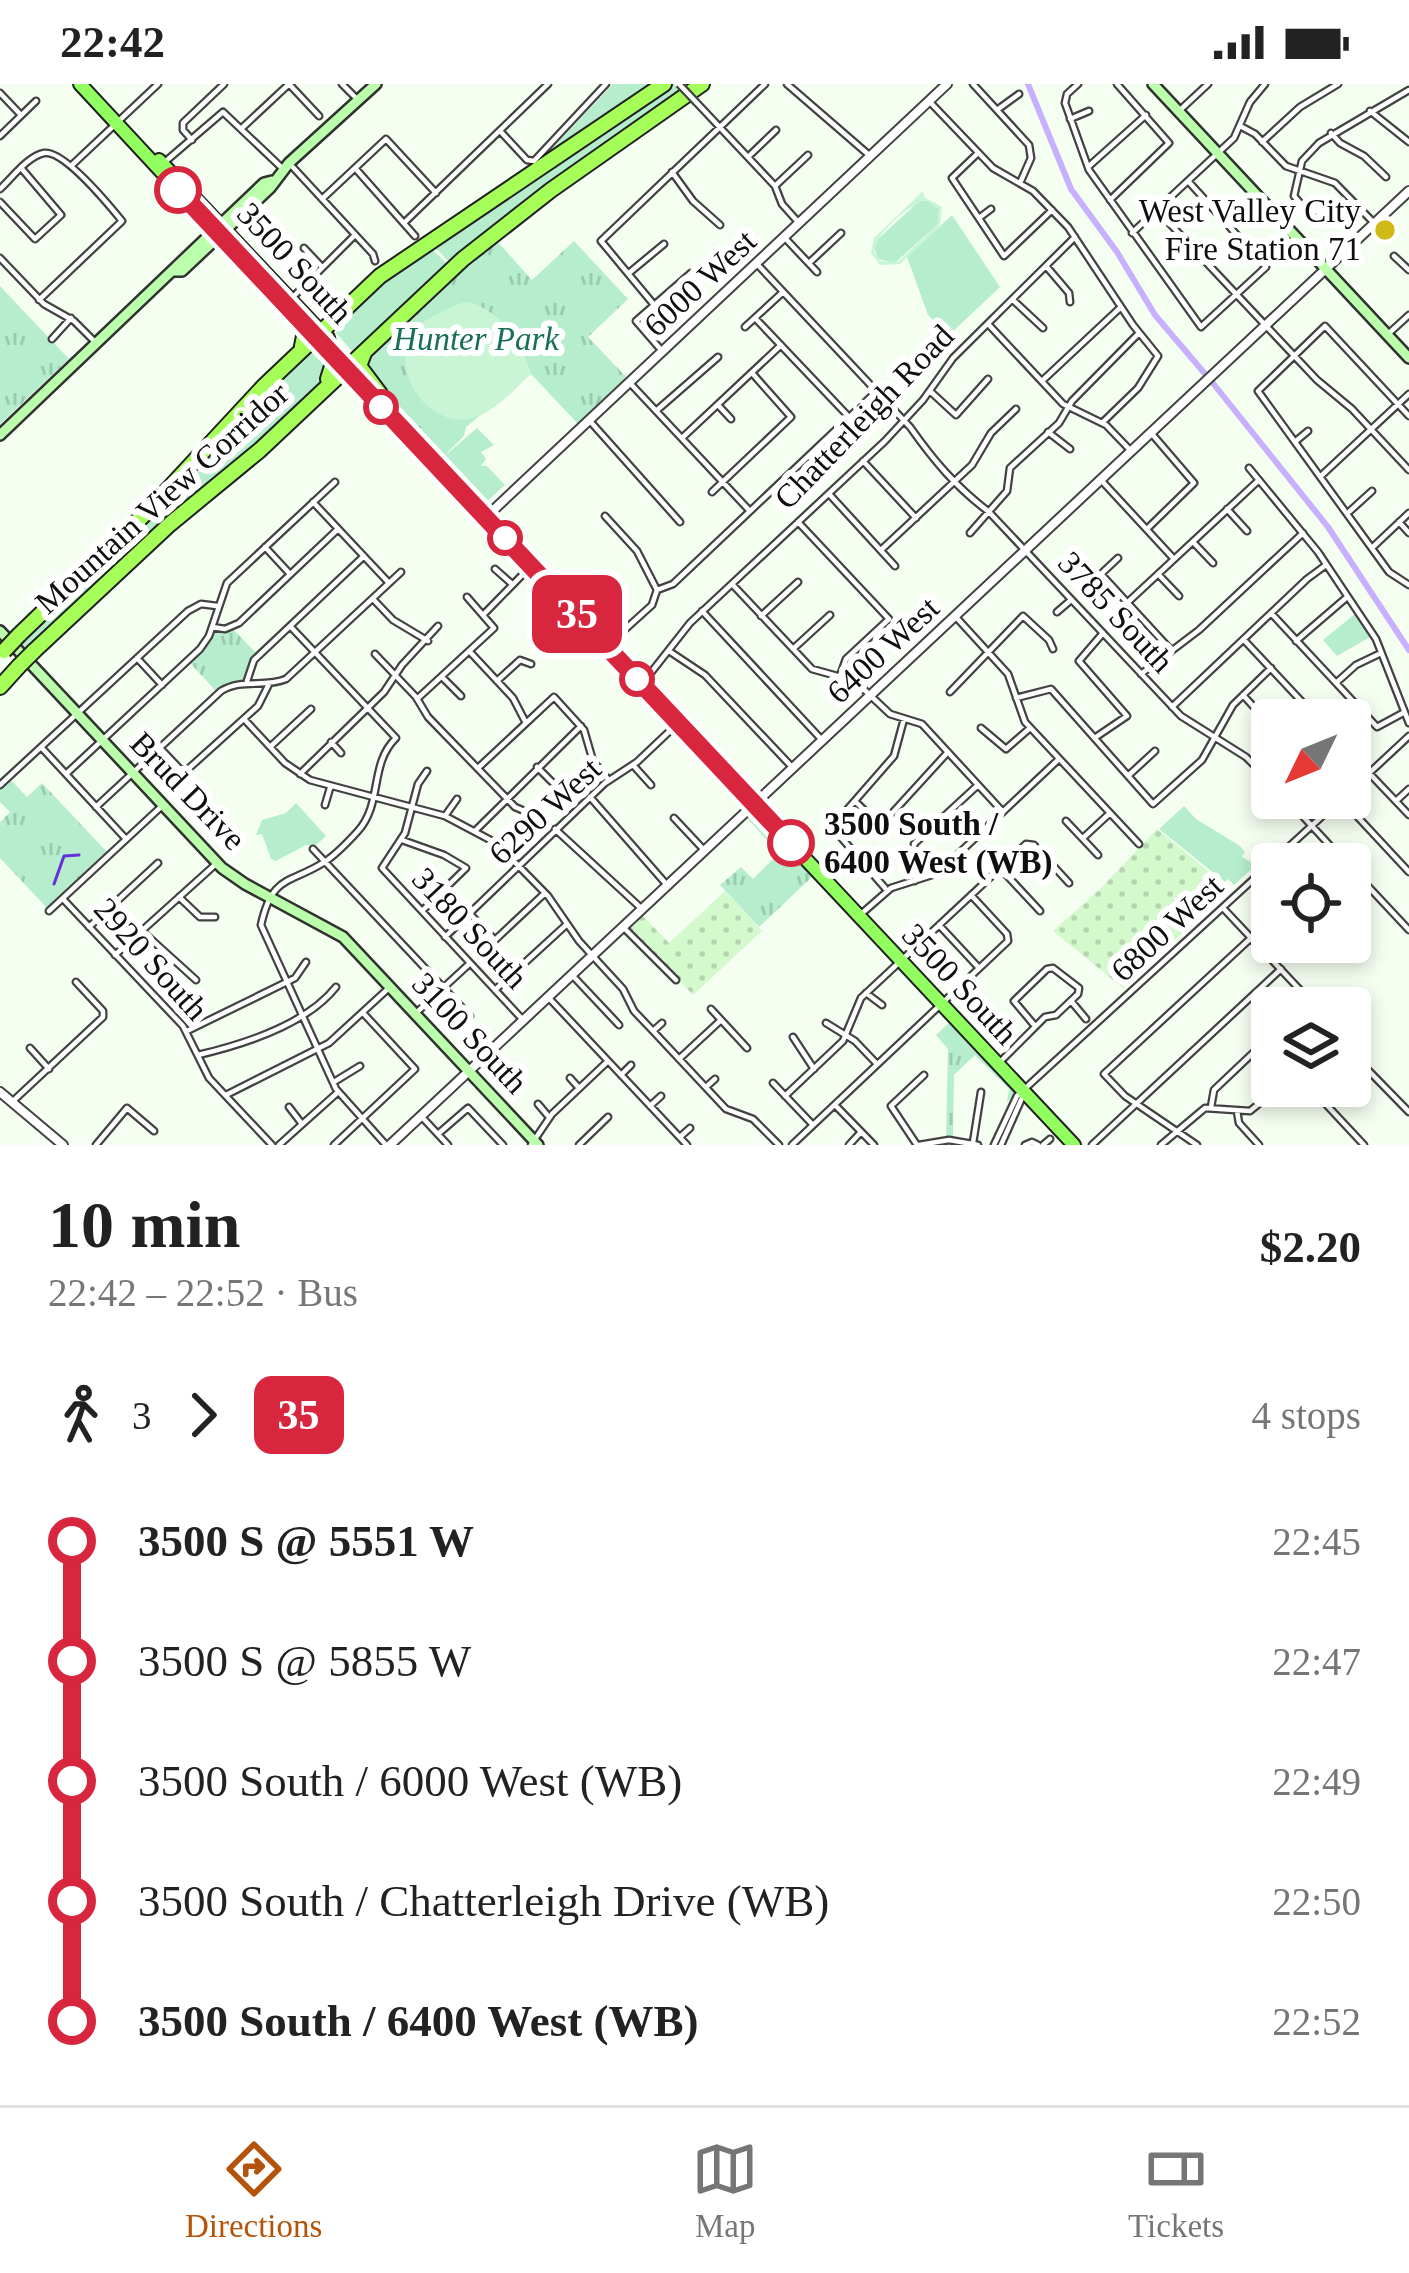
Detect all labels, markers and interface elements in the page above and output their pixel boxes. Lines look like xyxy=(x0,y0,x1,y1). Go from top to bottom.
text: 22:42 xyxy=(60,17,165,67)
unlabelled marker xyxy=(156,168,200,212)
place label: West Valley City Fire Station 71 xyxy=(1139,193,1361,267)
street label: 3500 South xyxy=(230,195,360,331)
marker: West Valley City Fire Station 71 xyxy=(1372,217,1398,243)
street label: 6000 West xyxy=(637,222,763,344)
street label: Chatterleigh Road xyxy=(767,317,961,516)
park label: Hunter Park xyxy=(392,321,560,357)
street label: Mountain View Corridor xyxy=(28,375,296,621)
unlabelled marker xyxy=(365,391,397,423)
unlabelled marker xyxy=(489,522,521,554)
street label: 3785 South xyxy=(1051,544,1181,680)
line badge: 35 xyxy=(523,575,631,653)
street label: 6400 West xyxy=(820,589,946,711)
text: 35 xyxy=(556,591,598,637)
unlabelled marker xyxy=(621,663,653,695)
north arrow xyxy=(1251,699,1371,819)
map controls xyxy=(1251,699,1371,1107)
street label: Brud Drive xyxy=(123,725,253,857)
street label: 6290 West xyxy=(482,750,608,872)
place label: 3500 South / 6400 West (WB) xyxy=(824,806,1053,881)
marker: 3500 South / 6400 West (WB) xyxy=(769,821,813,865)
button: locate xyxy=(1251,843,1371,963)
street label: 3180 South xyxy=(405,860,535,996)
street label: 6800 West xyxy=(1104,867,1230,989)
street label: 2920 South xyxy=(87,891,215,1028)
street label: 3500 South xyxy=(895,916,1025,1052)
street label: 3100 South xyxy=(405,965,535,1101)
button: layers xyxy=(1251,987,1371,1107)
text: 10 min xyxy=(48,1188,241,1261)
text: $2.20 xyxy=(1260,1222,1361,1272)
text: 22:42 – 22:52 · Bus xyxy=(48,1271,358,1314)
icon: walk xyxy=(48,1382,114,1448)
icon: forward xyxy=(170,1382,236,1448)
text: 35 xyxy=(278,1392,320,1438)
text: 3 xyxy=(132,1394,152,1437)
text: 4 stops xyxy=(1252,1394,1361,1437)
text: 3500 S @ 5551 W xyxy=(138,1516,474,1566)
text: 22:45 xyxy=(1272,1520,1361,1563)
text: 3500 S @ 5855 W xyxy=(138,1636,471,1686)
text: 22:47 xyxy=(1272,1640,1361,1683)
text: 3500 South / 6000 West (WB) xyxy=(138,1756,682,1806)
text: 22:49 xyxy=(1272,1760,1361,1803)
text: 3500 South / Chatterleigh Drive (WB) xyxy=(138,1876,829,1926)
text: 22:50 xyxy=(1272,1880,1361,1923)
text: 3500 South / 6400 West (WB) xyxy=(138,1996,698,2046)
text: 22:52 xyxy=(1272,2000,1361,2043)
tab: Directions xyxy=(185,2136,322,2245)
tab: Map xyxy=(692,2136,758,2245)
tab: Tickets xyxy=(1128,2136,1224,2245)

